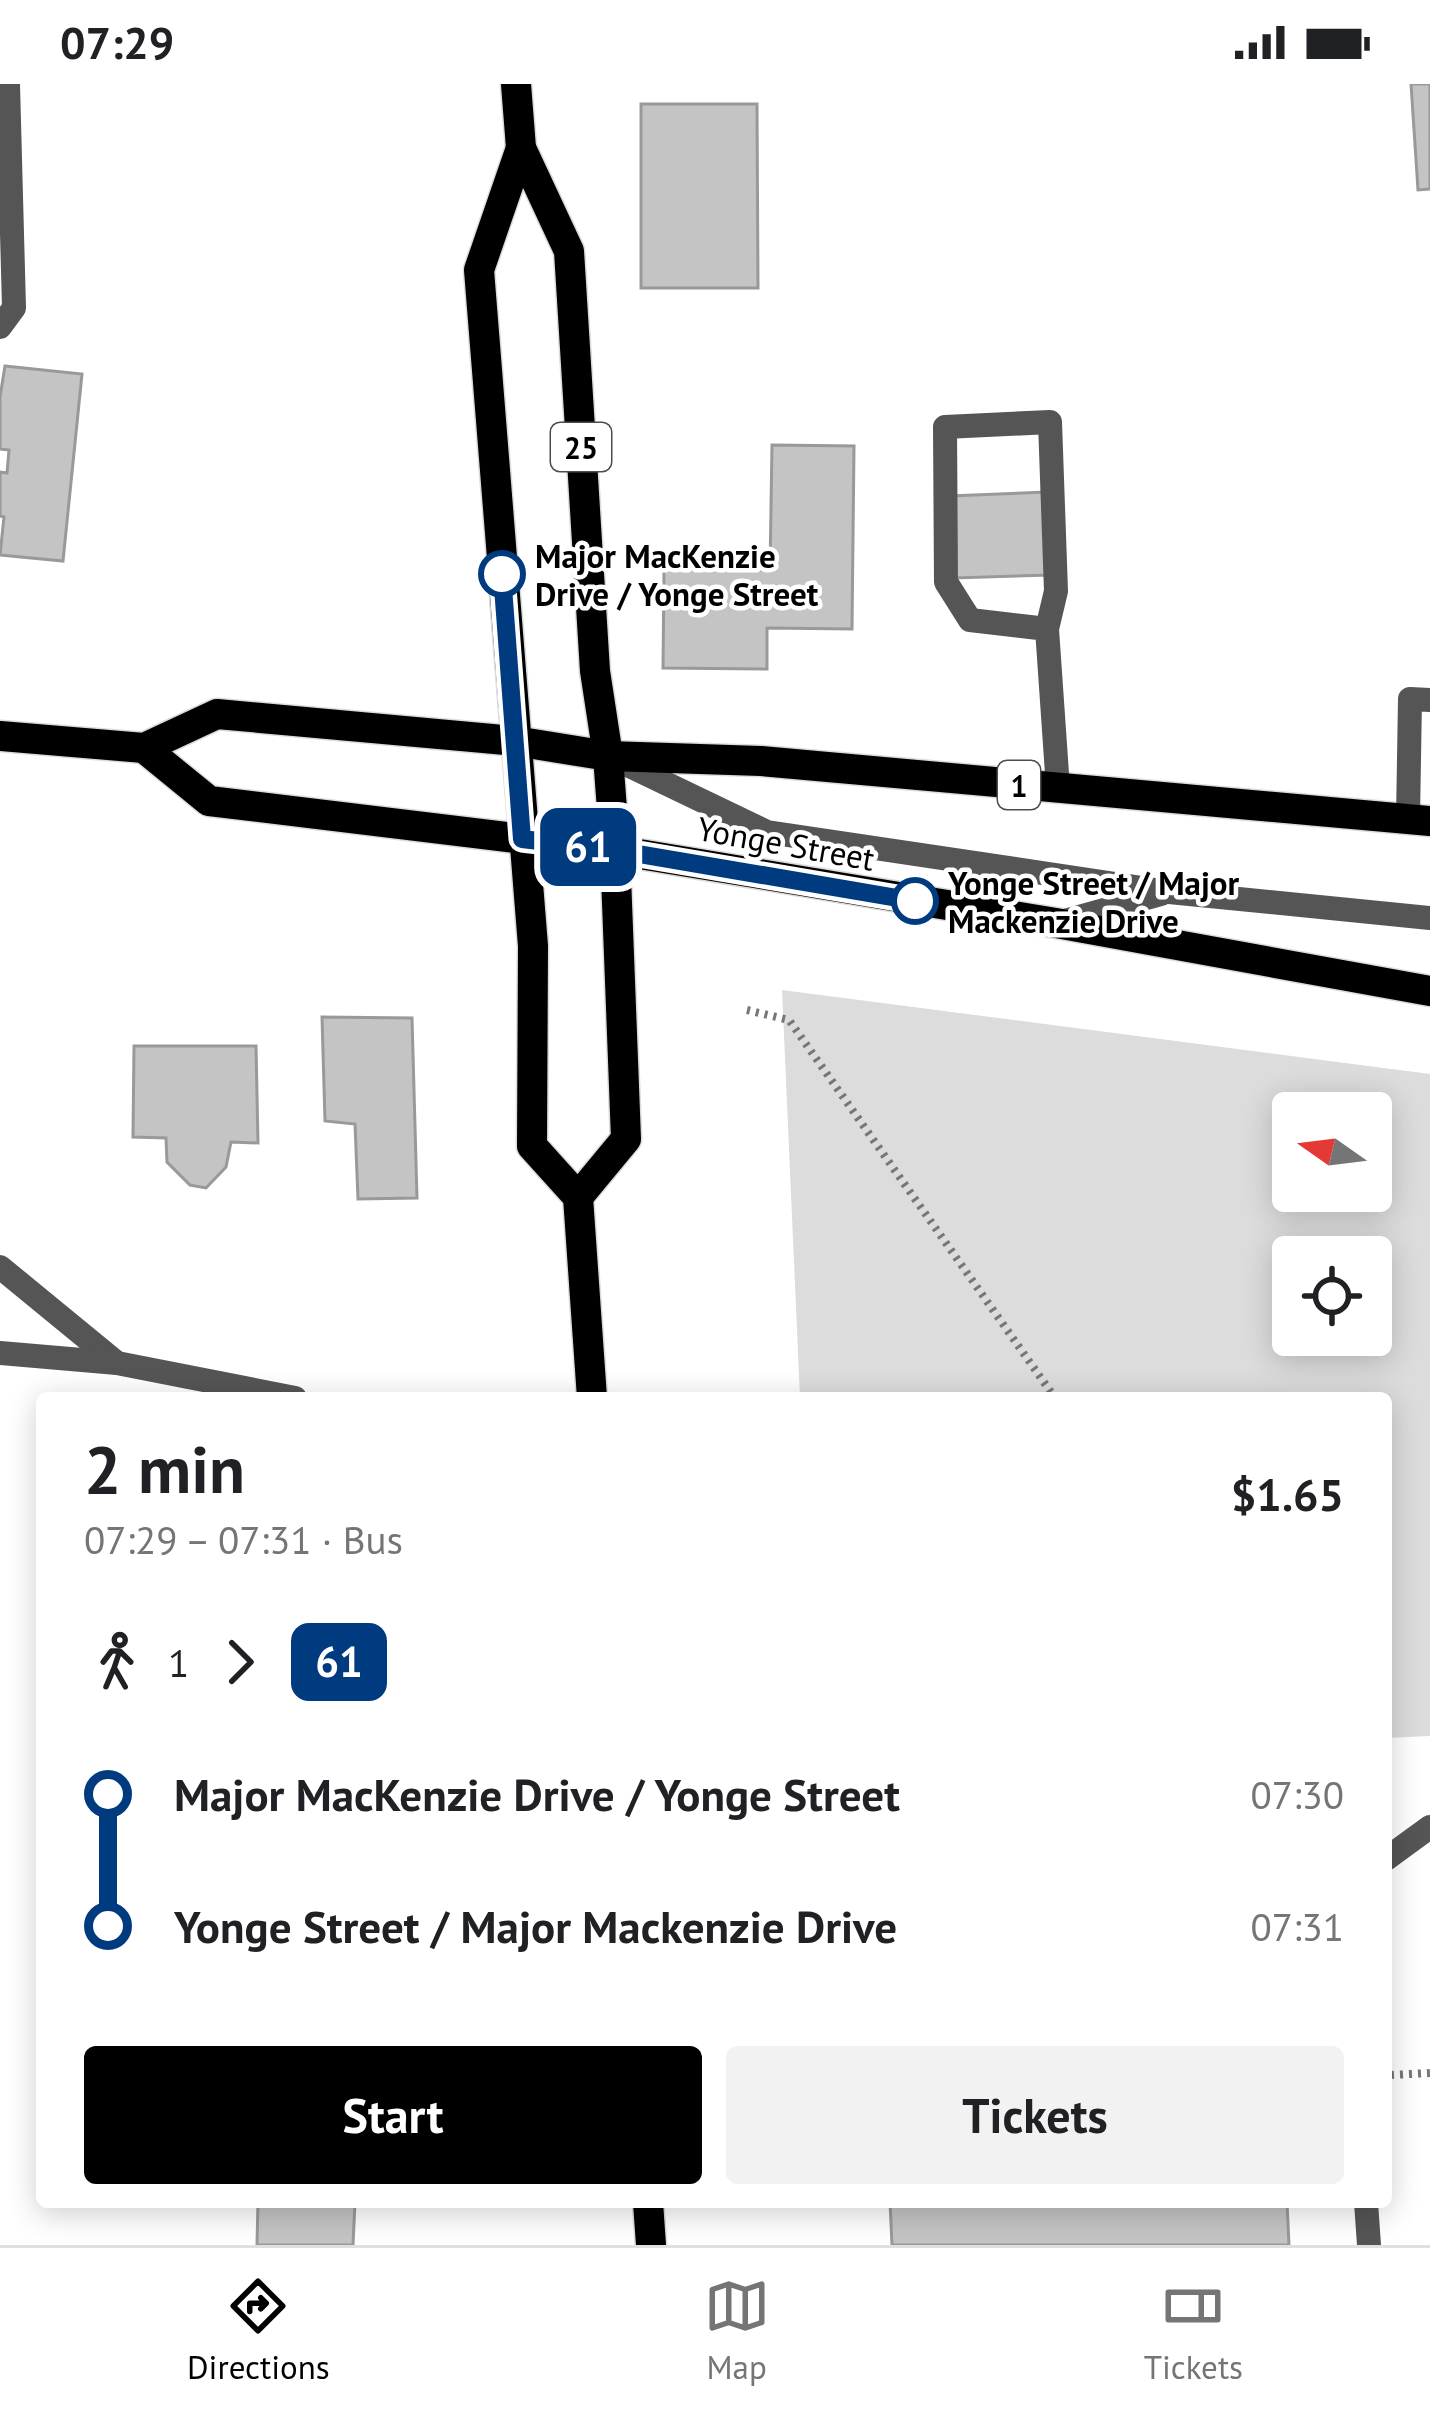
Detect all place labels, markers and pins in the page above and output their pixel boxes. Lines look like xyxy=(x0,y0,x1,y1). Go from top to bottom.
place label: Major MacKenzie Drive / Yonge Street xyxy=(535,534,819,615)
marker: Major MacKenzie Drive / Yonge Street xyxy=(480,552,524,596)
place label: Yonge Street / Major Mackenzie Drive xyxy=(947,861,1240,942)
marker: Yonge Street / Major Mackenzie Drive xyxy=(893,879,937,923)

